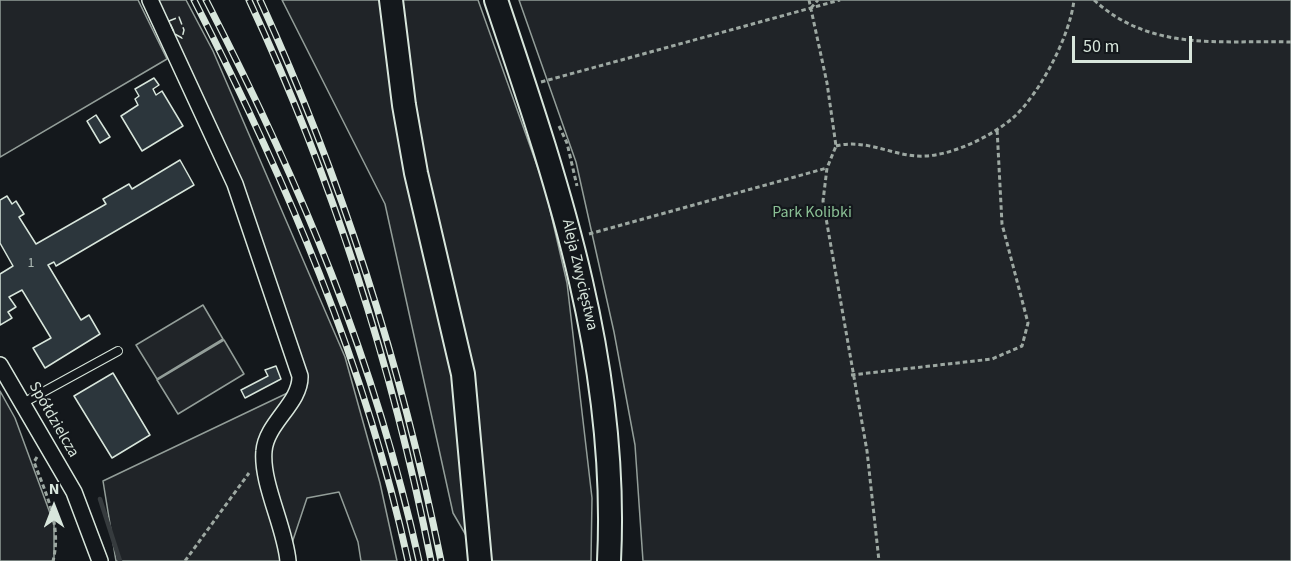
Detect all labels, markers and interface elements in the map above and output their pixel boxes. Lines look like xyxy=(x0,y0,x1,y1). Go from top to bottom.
scale bar xyxy=(1075,24,1195,62)
text: 50 m xyxy=(1083,34,1119,59)
park label: Park Kolibki xyxy=(772,203,852,223)
street label: Aleja Zwycięstwa xyxy=(557,218,601,332)
house number: 1 xyxy=(28,256,34,272)
street label: Spółdzielcza xyxy=(24,379,82,461)
north arrow xyxy=(24,477,84,537)
text: N xyxy=(49,478,59,500)

